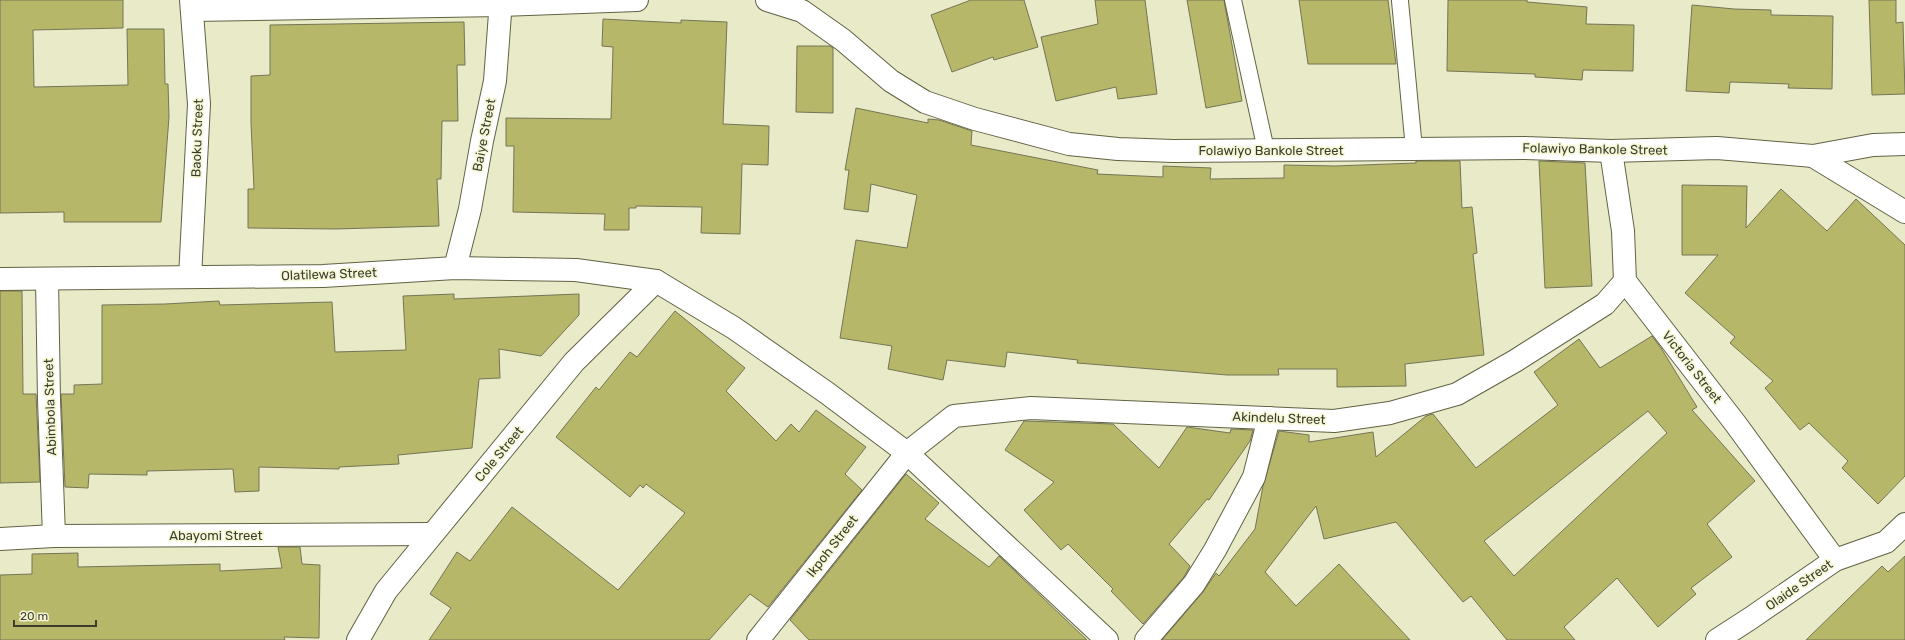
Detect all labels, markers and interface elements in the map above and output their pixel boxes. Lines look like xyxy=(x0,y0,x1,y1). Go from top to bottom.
street label: Baiye Street xyxy=(470,97,498,173)
street label: Baoku Street xyxy=(188,98,206,178)
street label: Folawiyo Bankole Street xyxy=(1522,140,1668,158)
street label: Folawiyo Bankole Street xyxy=(1198,143,1344,158)
street label: Olatilewa Street xyxy=(281,265,377,283)
street label: Victoria Street xyxy=(1659,328,1725,406)
street label: Abimbola Street xyxy=(41,358,59,456)
street label: Akindelu Street xyxy=(1232,409,1326,427)
street label: Cole Street xyxy=(472,423,526,485)
street label: Ikpoh Street xyxy=(803,512,861,580)
street label: Abayomi Street xyxy=(169,528,263,543)
street label: Olaide Street xyxy=(1763,556,1835,614)
scale bar xyxy=(14,602,96,628)
text: 20 m xyxy=(20,609,48,623)

